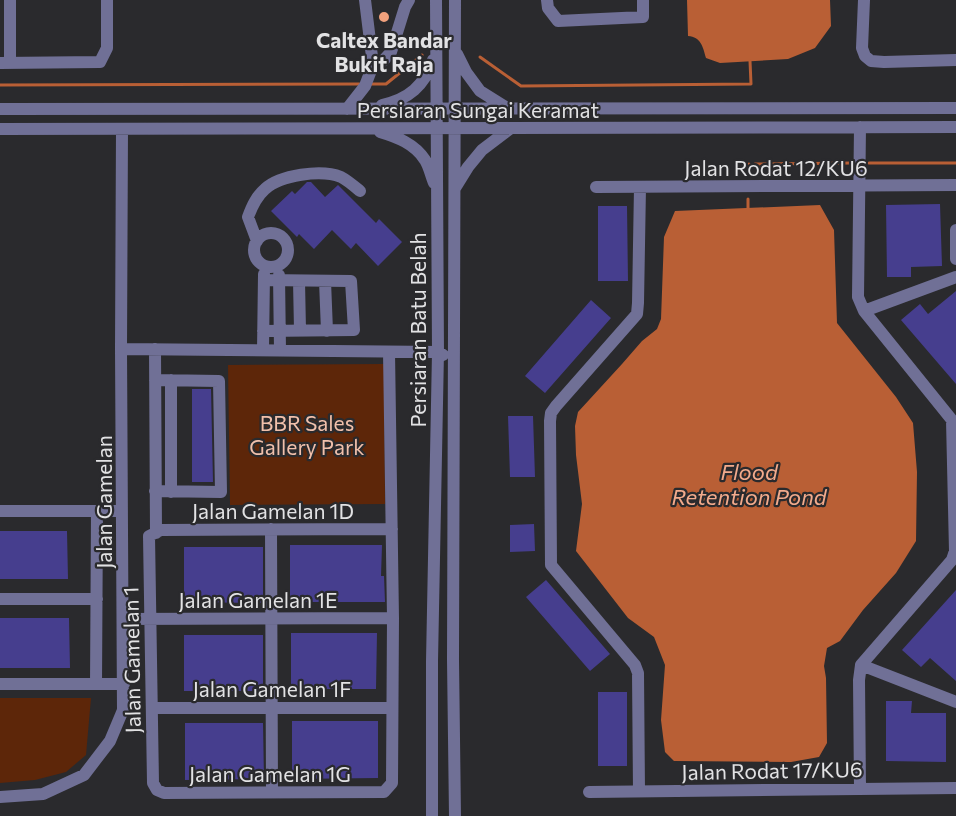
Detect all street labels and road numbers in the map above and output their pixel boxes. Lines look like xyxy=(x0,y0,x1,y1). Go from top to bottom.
street label: Persiaran Sungai Keramat xyxy=(357,97,599,122)
street label: Jalan Rodat 12/KU6 xyxy=(684,155,868,180)
street label: Persiaran Batu Belah xyxy=(405,233,430,427)
street label: Jalan Gamelan xyxy=(91,435,116,569)
street label: Jalan Gamelan 1D xyxy=(192,498,354,523)
street label: Jalan Gamelan 1 xyxy=(117,586,145,734)
street label: Jalan Gamelan 1E xyxy=(178,587,338,612)
street label: Jalan Gamelan 1F xyxy=(193,676,351,701)
street label: Jalan Rodat 17/KU6 xyxy=(681,756,863,784)
street label: Jalan Gamelan 1G xyxy=(189,761,351,786)

